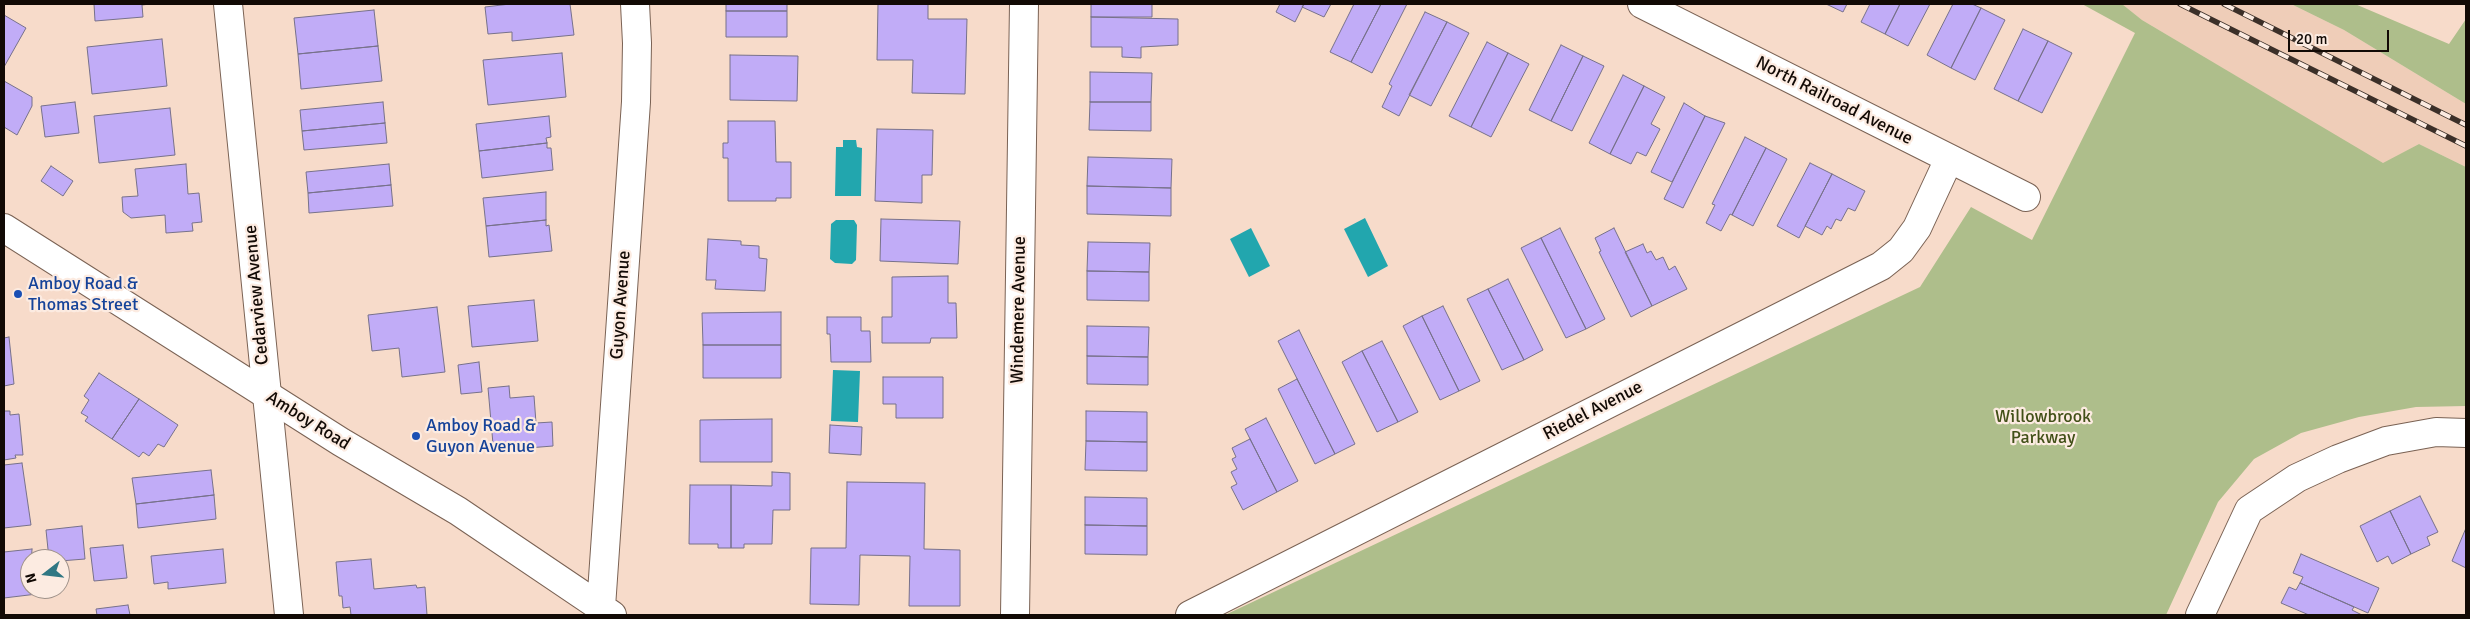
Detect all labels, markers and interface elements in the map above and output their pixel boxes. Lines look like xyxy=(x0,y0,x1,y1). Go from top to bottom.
scale bar xyxy=(2290,20,2391,52)
text: 20 m xyxy=(2296,30,2327,48)
street label: North Railroad Avenue xyxy=(1752,52,1916,150)
street label: Cedarview Avenue xyxy=(240,224,274,366)
street label: Windemere Avenue xyxy=(1007,236,1031,384)
street label: Guyon Avenue xyxy=(606,250,636,360)
place label: Amboy Road & Thomas Street xyxy=(28,273,138,316)
marker: Amboy Road & Thomas Street xyxy=(12,288,24,300)
street label: Riedel Avenue xyxy=(1540,377,1646,445)
street label: Amboy Road xyxy=(262,387,354,455)
park label: Willowbrook Parkway xyxy=(1995,406,2091,448)
place label: Amboy Road & Guyon Avenue xyxy=(426,415,536,458)
marker: Amboy Road & Guyon Avenue xyxy=(410,430,422,442)
north arrow xyxy=(20,549,70,599)
text: N xyxy=(22,571,41,585)

